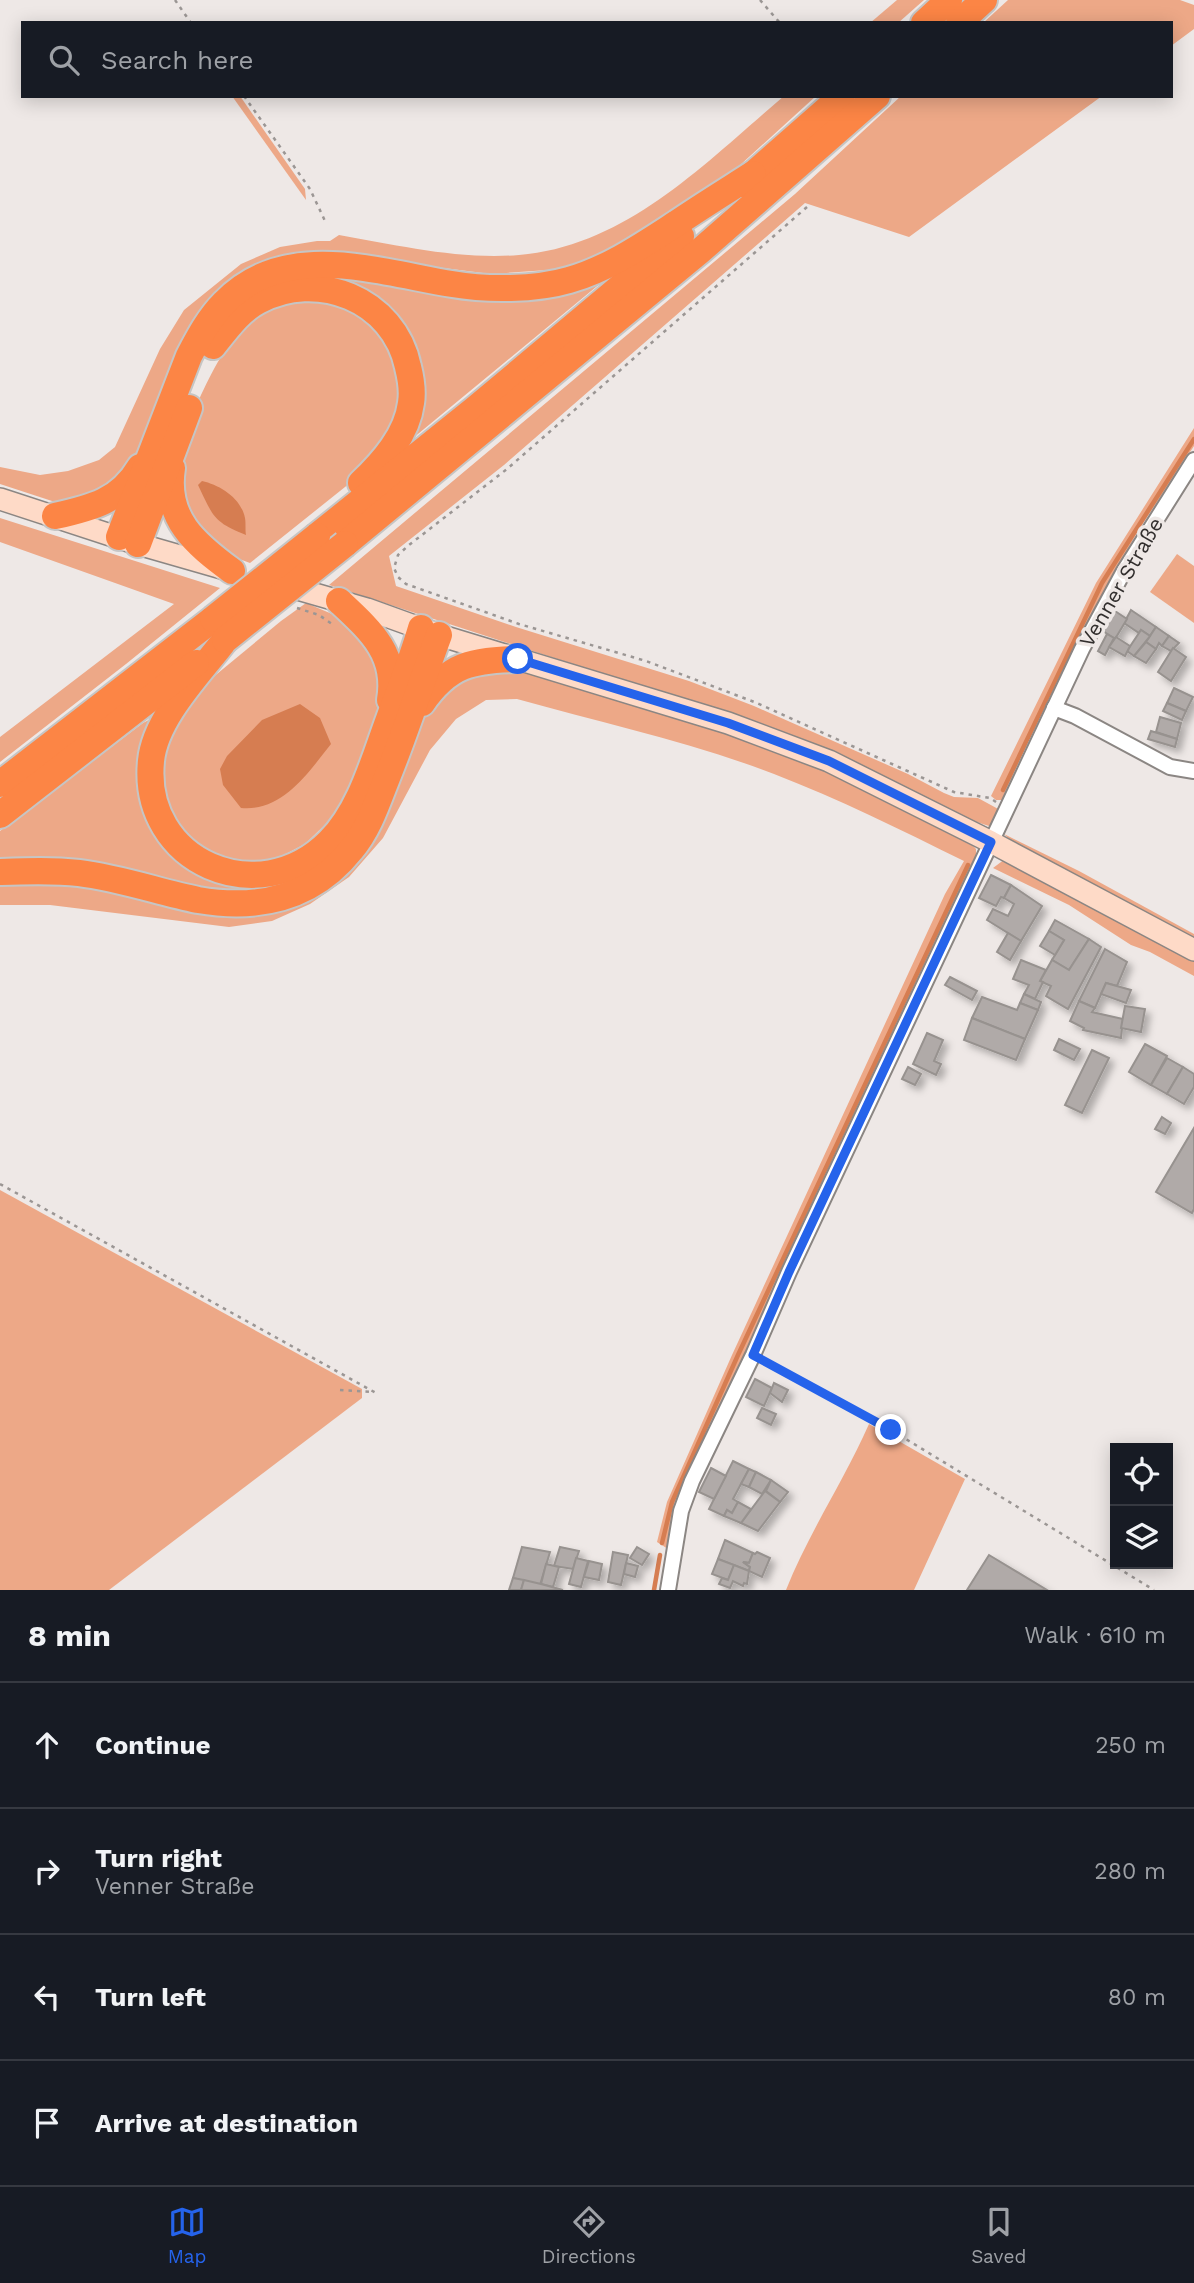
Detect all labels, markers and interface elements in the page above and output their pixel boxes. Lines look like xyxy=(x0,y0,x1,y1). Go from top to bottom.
search box xyxy=(21,21,1173,98)
icon: search xyxy=(45,41,83,79)
text: Search here xyxy=(101,45,253,75)
street label: Venner Straße xyxy=(1074,513,1168,651)
route start xyxy=(502,643,533,674)
route end xyxy=(875,1414,906,1445)
map controls xyxy=(1110,1443,1173,1569)
button: locate xyxy=(1110,1443,1173,1506)
button: layers xyxy=(1110,1506,1173,1569)
text: 8 min xyxy=(28,1618,111,1653)
text: Walk · 610 m xyxy=(1024,1622,1166,1649)
icon: ahead xyxy=(28,1726,66,1764)
text: Continue xyxy=(95,1730,211,1760)
text: 250 m xyxy=(1095,1732,1166,1759)
text: Turn right xyxy=(95,1843,222,1873)
icon: right xyxy=(28,1852,66,1890)
text: 280 m xyxy=(1094,1858,1166,1885)
text: Venner Straße xyxy=(95,1873,254,1900)
icon: left xyxy=(28,1978,66,2016)
text: Turn left xyxy=(95,1982,206,2012)
text: 80 m xyxy=(1108,1984,1166,2011)
icon: arrive xyxy=(28,2104,66,2142)
text: Arrive at destination xyxy=(95,2108,358,2138)
tab: Map xyxy=(168,2203,206,2268)
tab: Directions xyxy=(542,2203,636,2268)
tab: Saved xyxy=(971,2203,1026,2268)

